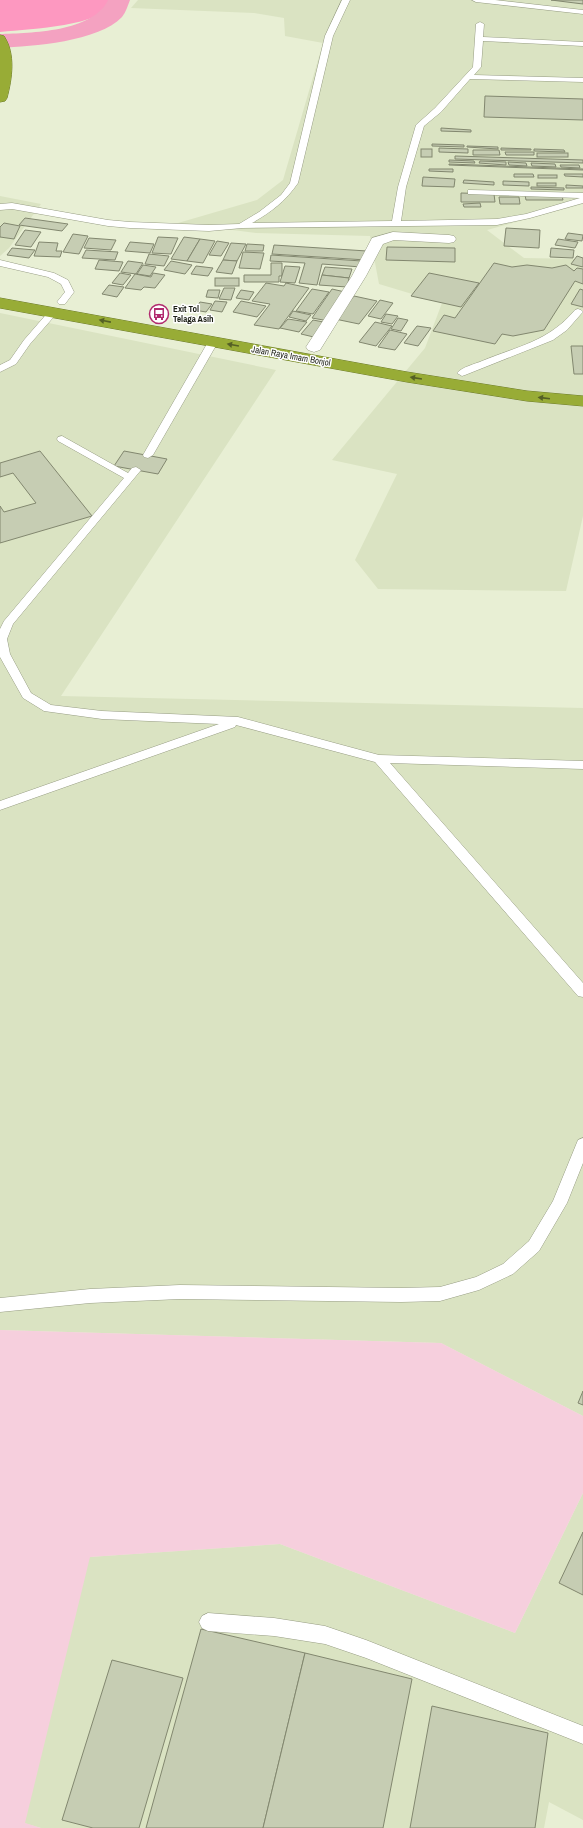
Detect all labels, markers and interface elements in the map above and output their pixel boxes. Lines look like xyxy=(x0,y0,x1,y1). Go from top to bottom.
bus stop icon: Exit Tol Telaga Asih xyxy=(148,303,170,325)
place label: Exit Tol Telaga Asih xyxy=(173,303,214,325)
one-way arrow xyxy=(99,318,111,324)
one-way arrow xyxy=(227,342,239,348)
street label: Jalan Raya Imam Bonjol xyxy=(251,343,332,369)
one-way arrow xyxy=(410,375,422,381)
one-way arrow xyxy=(538,395,550,401)

